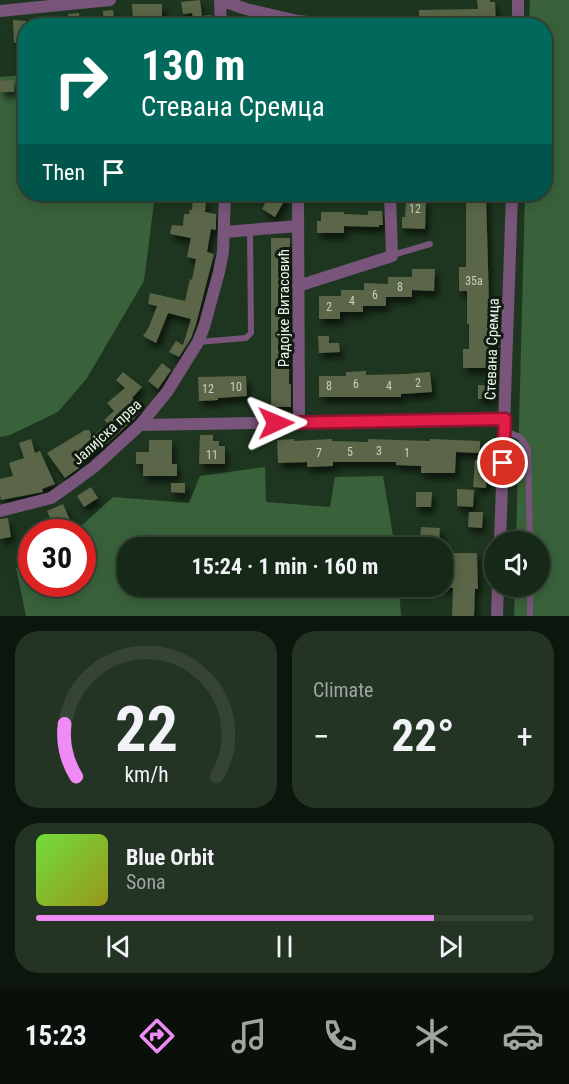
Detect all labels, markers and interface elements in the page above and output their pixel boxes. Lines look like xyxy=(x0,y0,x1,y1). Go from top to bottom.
text: 130 m xyxy=(141,41,246,90)
icon: right xyxy=(42,42,120,120)
text: Стевана Сремца xyxy=(141,91,325,123)
icon: arrive xyxy=(97,156,130,189)
text: Then xyxy=(42,160,85,185)
house number: 12 xyxy=(409,202,421,216)
street label: Радојке Витасовић xyxy=(275,249,293,367)
house number: 35a xyxy=(465,274,483,288)
house number: 8 xyxy=(397,280,403,294)
house number: 6 xyxy=(372,288,378,302)
house number: 4 xyxy=(349,294,355,308)
street label: Стевана Сремца xyxy=(481,298,503,400)
house number: 2 xyxy=(326,300,332,314)
house number: 2 xyxy=(415,376,421,390)
house number: 6 xyxy=(353,377,359,391)
house number: 8 xyxy=(326,379,332,393)
house number: 4 xyxy=(386,379,392,393)
house number: 10 xyxy=(230,380,242,394)
house number: 12 xyxy=(202,382,214,396)
position arrow xyxy=(244,391,308,455)
street label: Јалијска прва xyxy=(69,396,145,468)
pin xyxy=(477,437,528,488)
house number: 3 xyxy=(376,444,382,458)
house number: 5 xyxy=(347,445,353,459)
house number: 7 xyxy=(316,446,322,460)
house number: 1 xyxy=(404,446,410,460)
icon: arrive xyxy=(486,446,519,479)
house number: 11 xyxy=(206,448,218,462)
speed limit sign: 30 xyxy=(18,519,96,597)
map controls xyxy=(484,531,550,597)
button: sound xyxy=(484,531,550,597)
text: 15:24 · 1 min · 160 m xyxy=(192,554,378,579)
text: Climate xyxy=(313,678,373,702)
text: 22 xyxy=(114,693,178,766)
text: 22° xyxy=(392,709,455,762)
text: − xyxy=(313,717,330,756)
text: + xyxy=(517,717,533,756)
text: km/h xyxy=(124,762,168,787)
text: Blue Orbit xyxy=(126,845,214,870)
text: Sona xyxy=(126,870,166,894)
icon: previous xyxy=(102,930,135,963)
icon: pause xyxy=(268,930,301,963)
icon: next xyxy=(434,930,467,963)
icon: directions xyxy=(136,1015,178,1057)
icon: music xyxy=(228,1015,270,1057)
icon: phone xyxy=(319,1015,361,1057)
icon: climate xyxy=(411,1015,453,1057)
icon: car xyxy=(502,1015,544,1057)
text: 15:23 xyxy=(25,1020,87,1052)

